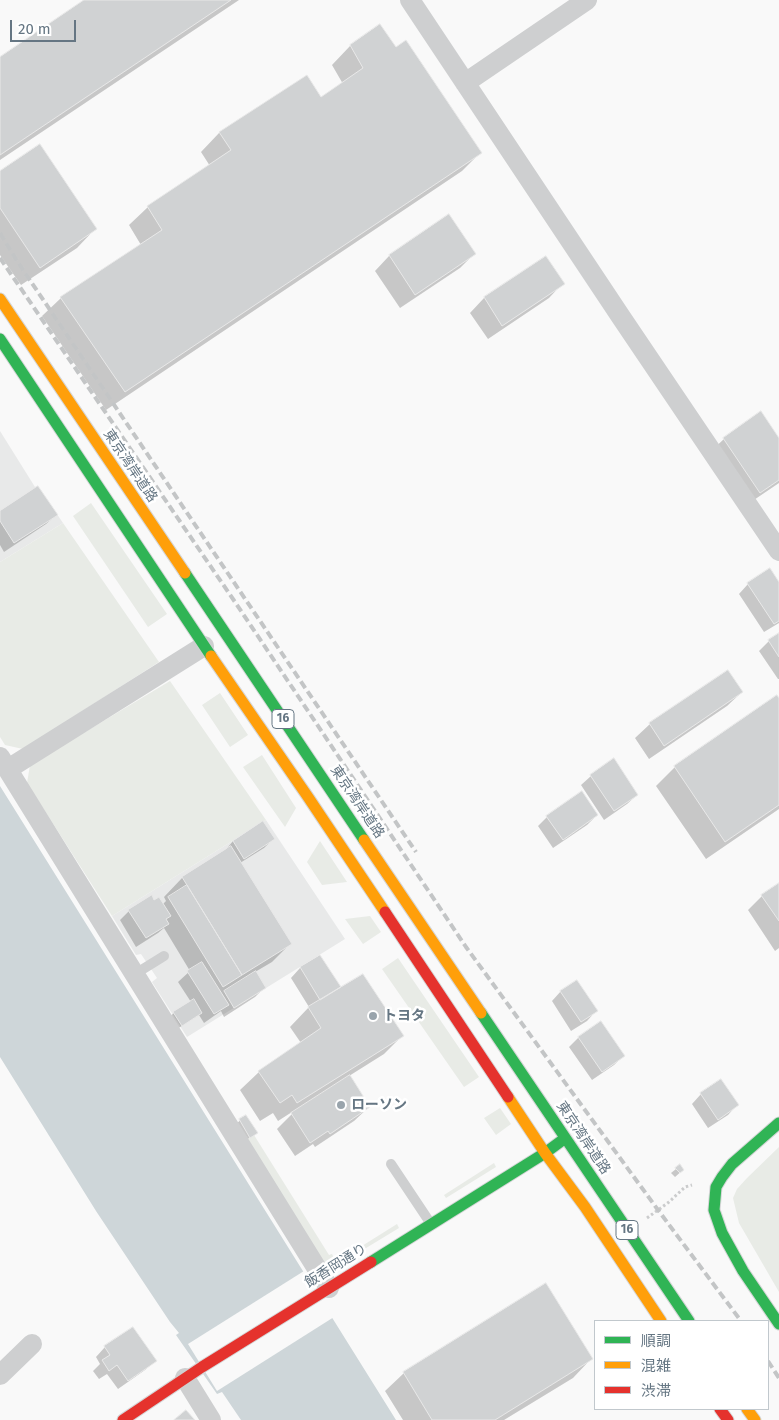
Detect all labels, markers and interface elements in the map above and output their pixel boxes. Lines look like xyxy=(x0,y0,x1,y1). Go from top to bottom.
scale bar xyxy=(12,10,79,42)
text: 20 m xyxy=(18,20,51,38)
street label: 東京湾岸道路 xyxy=(100,426,160,506)
road number: 16 xyxy=(272,710,294,729)
street label: 東京湾岸道路 xyxy=(327,762,387,842)
place label: トヨタ xyxy=(383,1008,425,1024)
marker: トヨタ xyxy=(367,1010,379,1022)
place label: ローソン xyxy=(351,1097,407,1113)
street label: 東京湾岸道路 xyxy=(553,1098,613,1178)
marker: ローソン xyxy=(335,1099,347,1111)
road number: 16 xyxy=(616,1220,638,1240)
street label: 飯香岡通り xyxy=(302,1240,370,1292)
legend xyxy=(594,1320,769,1410)
text: 順調 xyxy=(641,1332,671,1350)
text: 混雑 xyxy=(641,1357,671,1375)
text: 渋滞 xyxy=(641,1382,671,1400)

